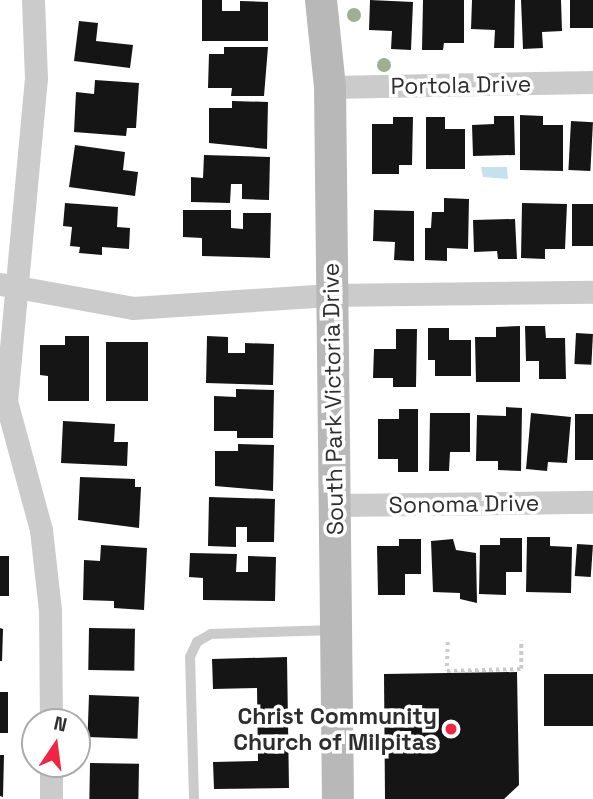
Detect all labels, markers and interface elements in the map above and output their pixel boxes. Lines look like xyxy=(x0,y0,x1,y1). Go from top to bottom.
street label: Portola Drive xyxy=(390,70,532,100)
street label: South Park Victoria Drive xyxy=(317,262,349,536)
street label: Sonoma Drive xyxy=(388,489,540,519)
place label: Christ Community Church of Milpitas xyxy=(233,702,437,756)
north arrow xyxy=(21,708,91,778)
text: N xyxy=(51,710,69,738)
marker: Christ Community Church of Milpitas xyxy=(443,721,459,737)

